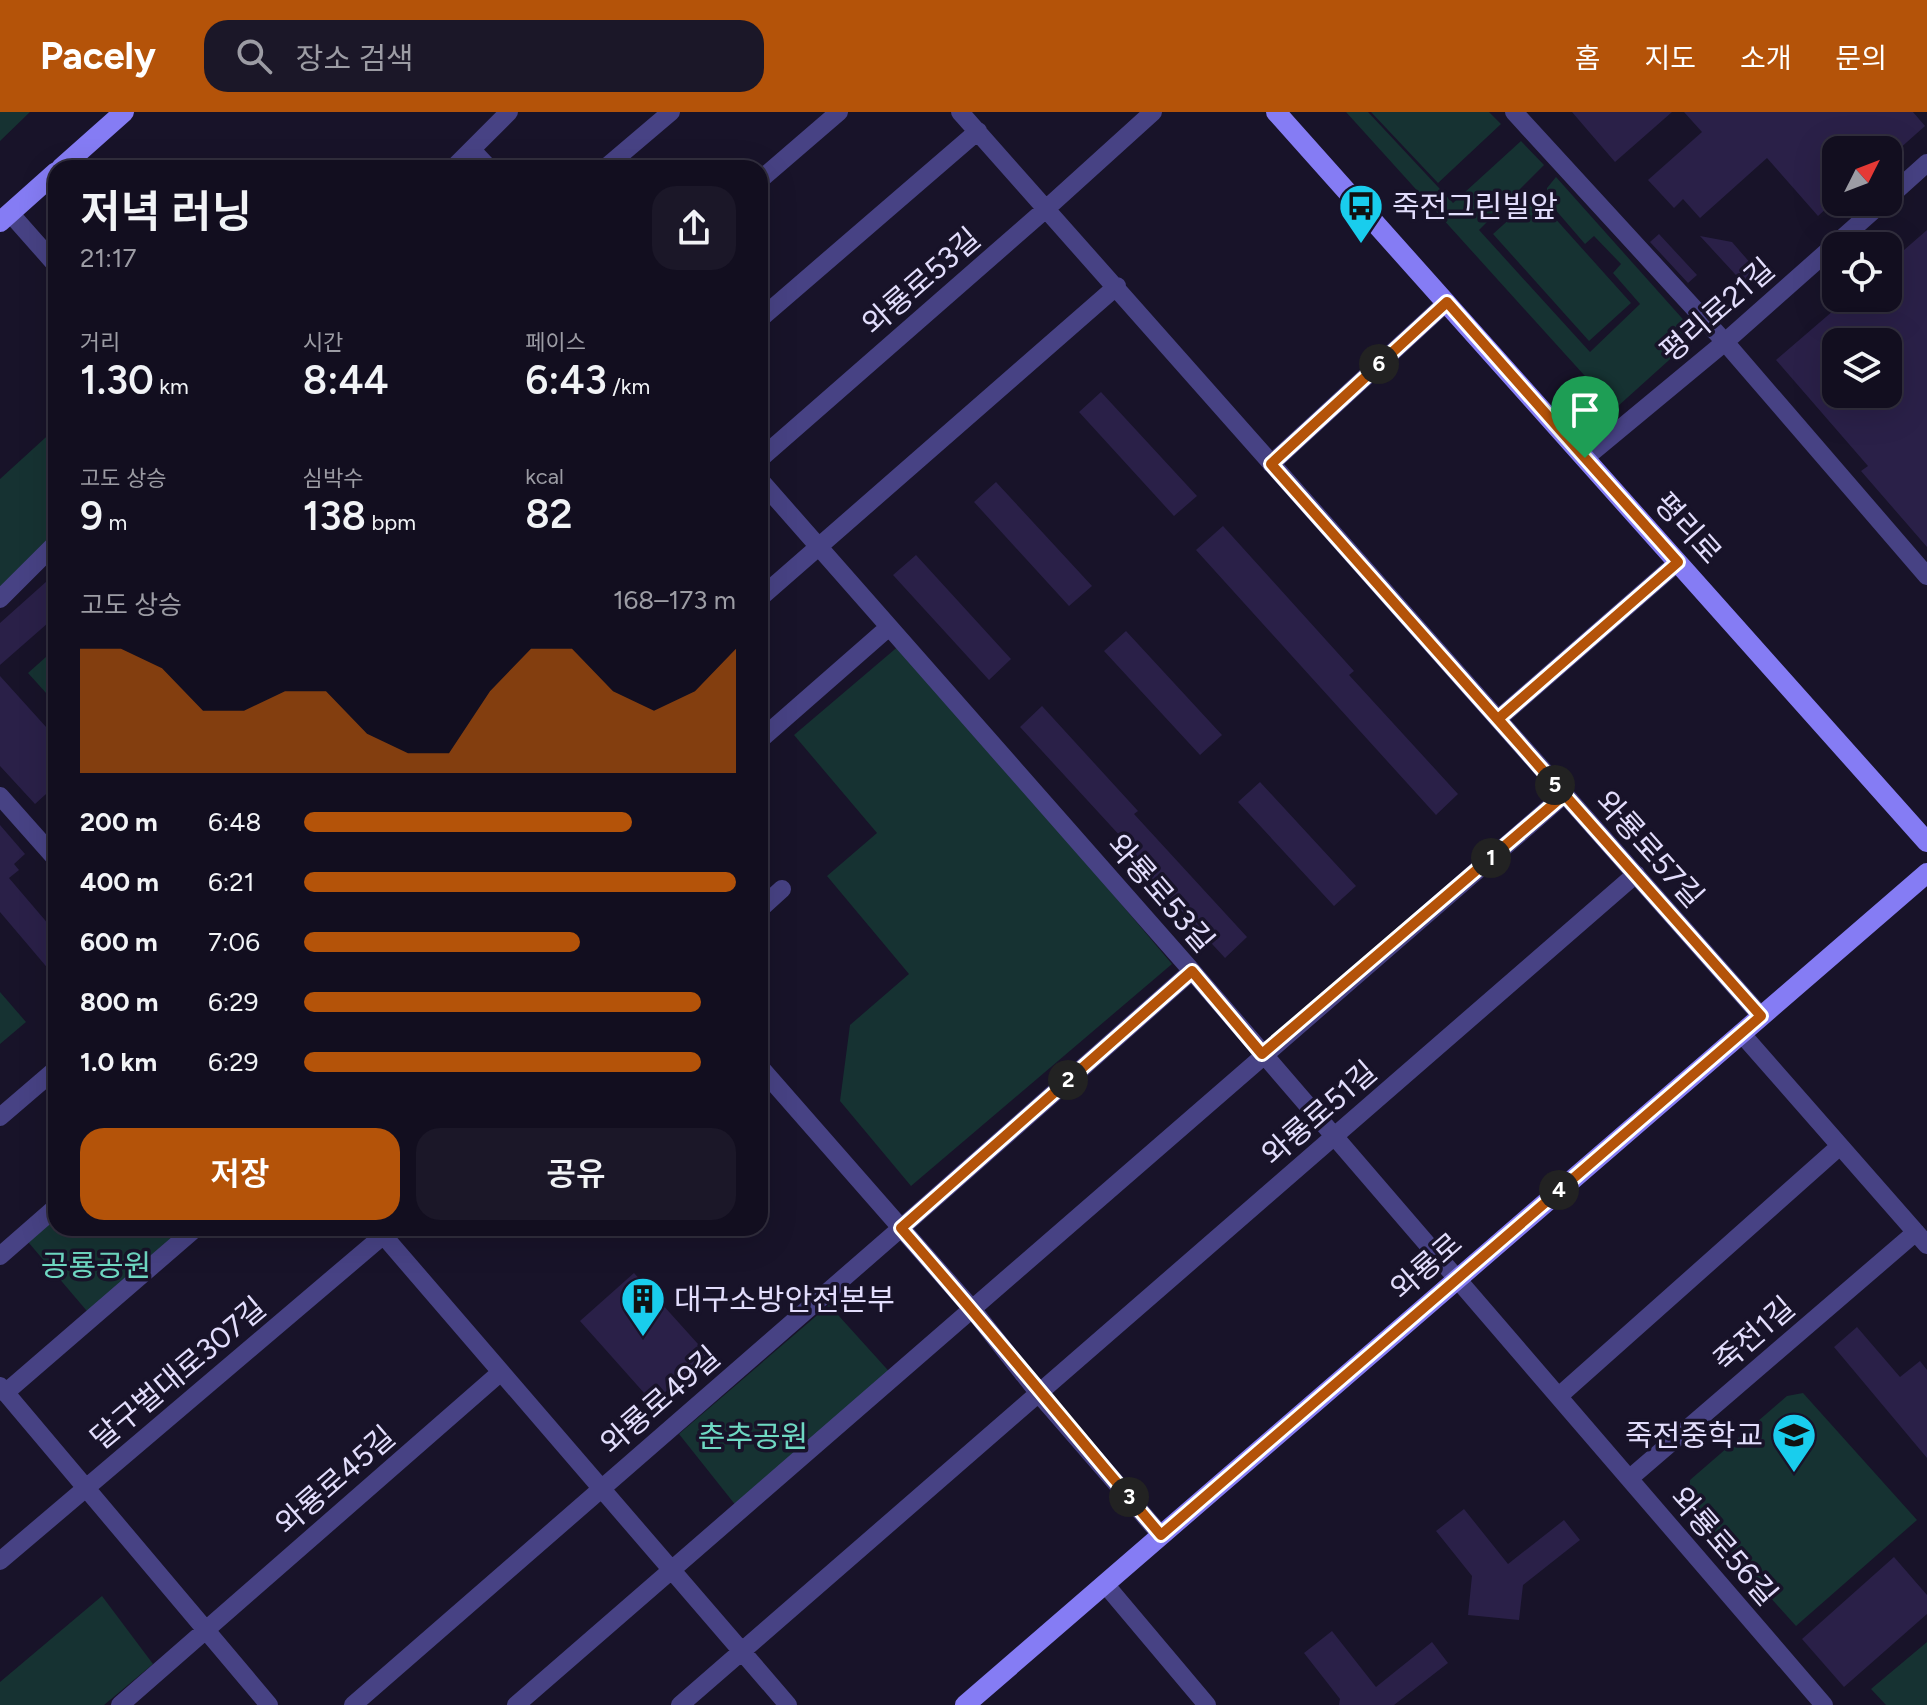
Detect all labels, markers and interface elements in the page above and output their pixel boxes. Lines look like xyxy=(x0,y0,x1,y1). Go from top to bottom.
search box xyxy=(204,20,764,92)
text: Pacely xyxy=(40,33,156,79)
icon: search xyxy=(232,34,276,78)
text: 장소 검색 xyxy=(296,40,414,77)
text: 홈 xyxy=(1575,41,1600,75)
text: 지도 xyxy=(1644,41,1696,75)
text: 소개 xyxy=(1740,41,1791,75)
text: 문의 xyxy=(1835,41,1887,75)
north arrow xyxy=(1822,136,1902,216)
map controls xyxy=(1822,136,1902,408)
bus stop icon: 죽전그린빌앞 xyxy=(1337,182,1385,245)
text: 저녁 러닝 xyxy=(80,185,253,238)
button: share xyxy=(652,186,736,270)
place label: 죽전그린빌앞 xyxy=(1392,188,1558,225)
street label: 와룡로53길 xyxy=(855,220,987,342)
button: locate xyxy=(1822,232,1902,312)
text: 21:17 xyxy=(80,242,137,274)
street label: 평리로21길 xyxy=(1652,250,1782,370)
button: layers xyxy=(1822,328,1902,408)
text: 거리 xyxy=(80,329,120,356)
text: 시간 xyxy=(303,329,343,356)
text: 페이스 xyxy=(525,329,586,356)
pin: 6 xyxy=(1359,344,1399,384)
text: 6 xyxy=(1373,350,1385,377)
text: 1.30 xyxy=(80,356,154,404)
text: 8:44 xyxy=(303,356,389,404)
text: 6:43 xyxy=(525,356,607,404)
text: km xyxy=(154,373,189,400)
text: /km xyxy=(607,373,650,400)
pin xyxy=(1551,376,1619,458)
icon: arrive xyxy=(1563,388,1607,432)
text: kcal xyxy=(525,463,564,490)
text: 고도 상승 xyxy=(80,465,166,492)
text: 심박수 xyxy=(303,465,363,492)
street label: 평리로 xyxy=(1647,485,1729,571)
text: 82 xyxy=(525,490,573,538)
text: 9 xyxy=(80,492,103,540)
text: 138 xyxy=(303,492,366,540)
text: m xyxy=(103,509,127,536)
text: bpm xyxy=(366,509,416,536)
text: 168–173 m xyxy=(613,584,736,616)
text: 고도 상승 xyxy=(80,589,182,621)
pin: 5 xyxy=(1535,765,1575,805)
text: 5 xyxy=(1549,771,1561,798)
street label: 와룡로57길 xyxy=(1588,783,1712,915)
text: 200 m xyxy=(80,806,158,838)
text: 6:48 xyxy=(208,806,261,838)
street label: 와룡로53길 xyxy=(1100,827,1222,959)
pin: 1 xyxy=(1471,838,1511,878)
text: 1 xyxy=(1486,844,1496,871)
text: 400 m xyxy=(80,866,159,898)
text: 6:21 xyxy=(208,866,255,898)
text: 600 m xyxy=(80,926,158,958)
text: 7:06 xyxy=(208,926,260,958)
text: 800 m xyxy=(80,986,158,1018)
text: 6:29 xyxy=(208,986,259,1018)
text: 1.0 km xyxy=(80,1046,157,1078)
text: 6:29 xyxy=(208,1046,259,1078)
street label: 와룡로51길 xyxy=(1254,1053,1384,1173)
pin: 2 xyxy=(1048,1060,1088,1100)
text: 2 xyxy=(1062,1066,1074,1093)
button: 저장 xyxy=(80,1128,400,1220)
button: 공유 xyxy=(416,1128,736,1220)
pin: 4 xyxy=(1539,1170,1579,1210)
text: 4 xyxy=(1552,1176,1566,1203)
street label: 와룡로 xyxy=(1383,1225,1469,1307)
park label: 공룡공원 xyxy=(41,1247,151,1284)
building icon: 대구소방안전본부 xyxy=(619,1275,667,1338)
place label: 대구소방안전본부 xyxy=(674,1281,895,1318)
street label: 달구벌대로307길 xyxy=(83,1289,273,1457)
street label: 죽전1길 xyxy=(1706,1289,1802,1379)
street label: 와룡로49길 xyxy=(593,1338,727,1462)
school or university icon: 죽전중학교 xyxy=(1770,1411,1818,1474)
place label: 죽전중학교 xyxy=(1625,1417,1763,1454)
street label: 와룡로45길 xyxy=(268,1418,402,1542)
park label: 춘추공원 xyxy=(698,1418,808,1455)
pin: 3 xyxy=(1109,1477,1149,1517)
street label: 와룡로56길 xyxy=(1663,1479,1785,1613)
text: 3 xyxy=(1123,1483,1135,1510)

